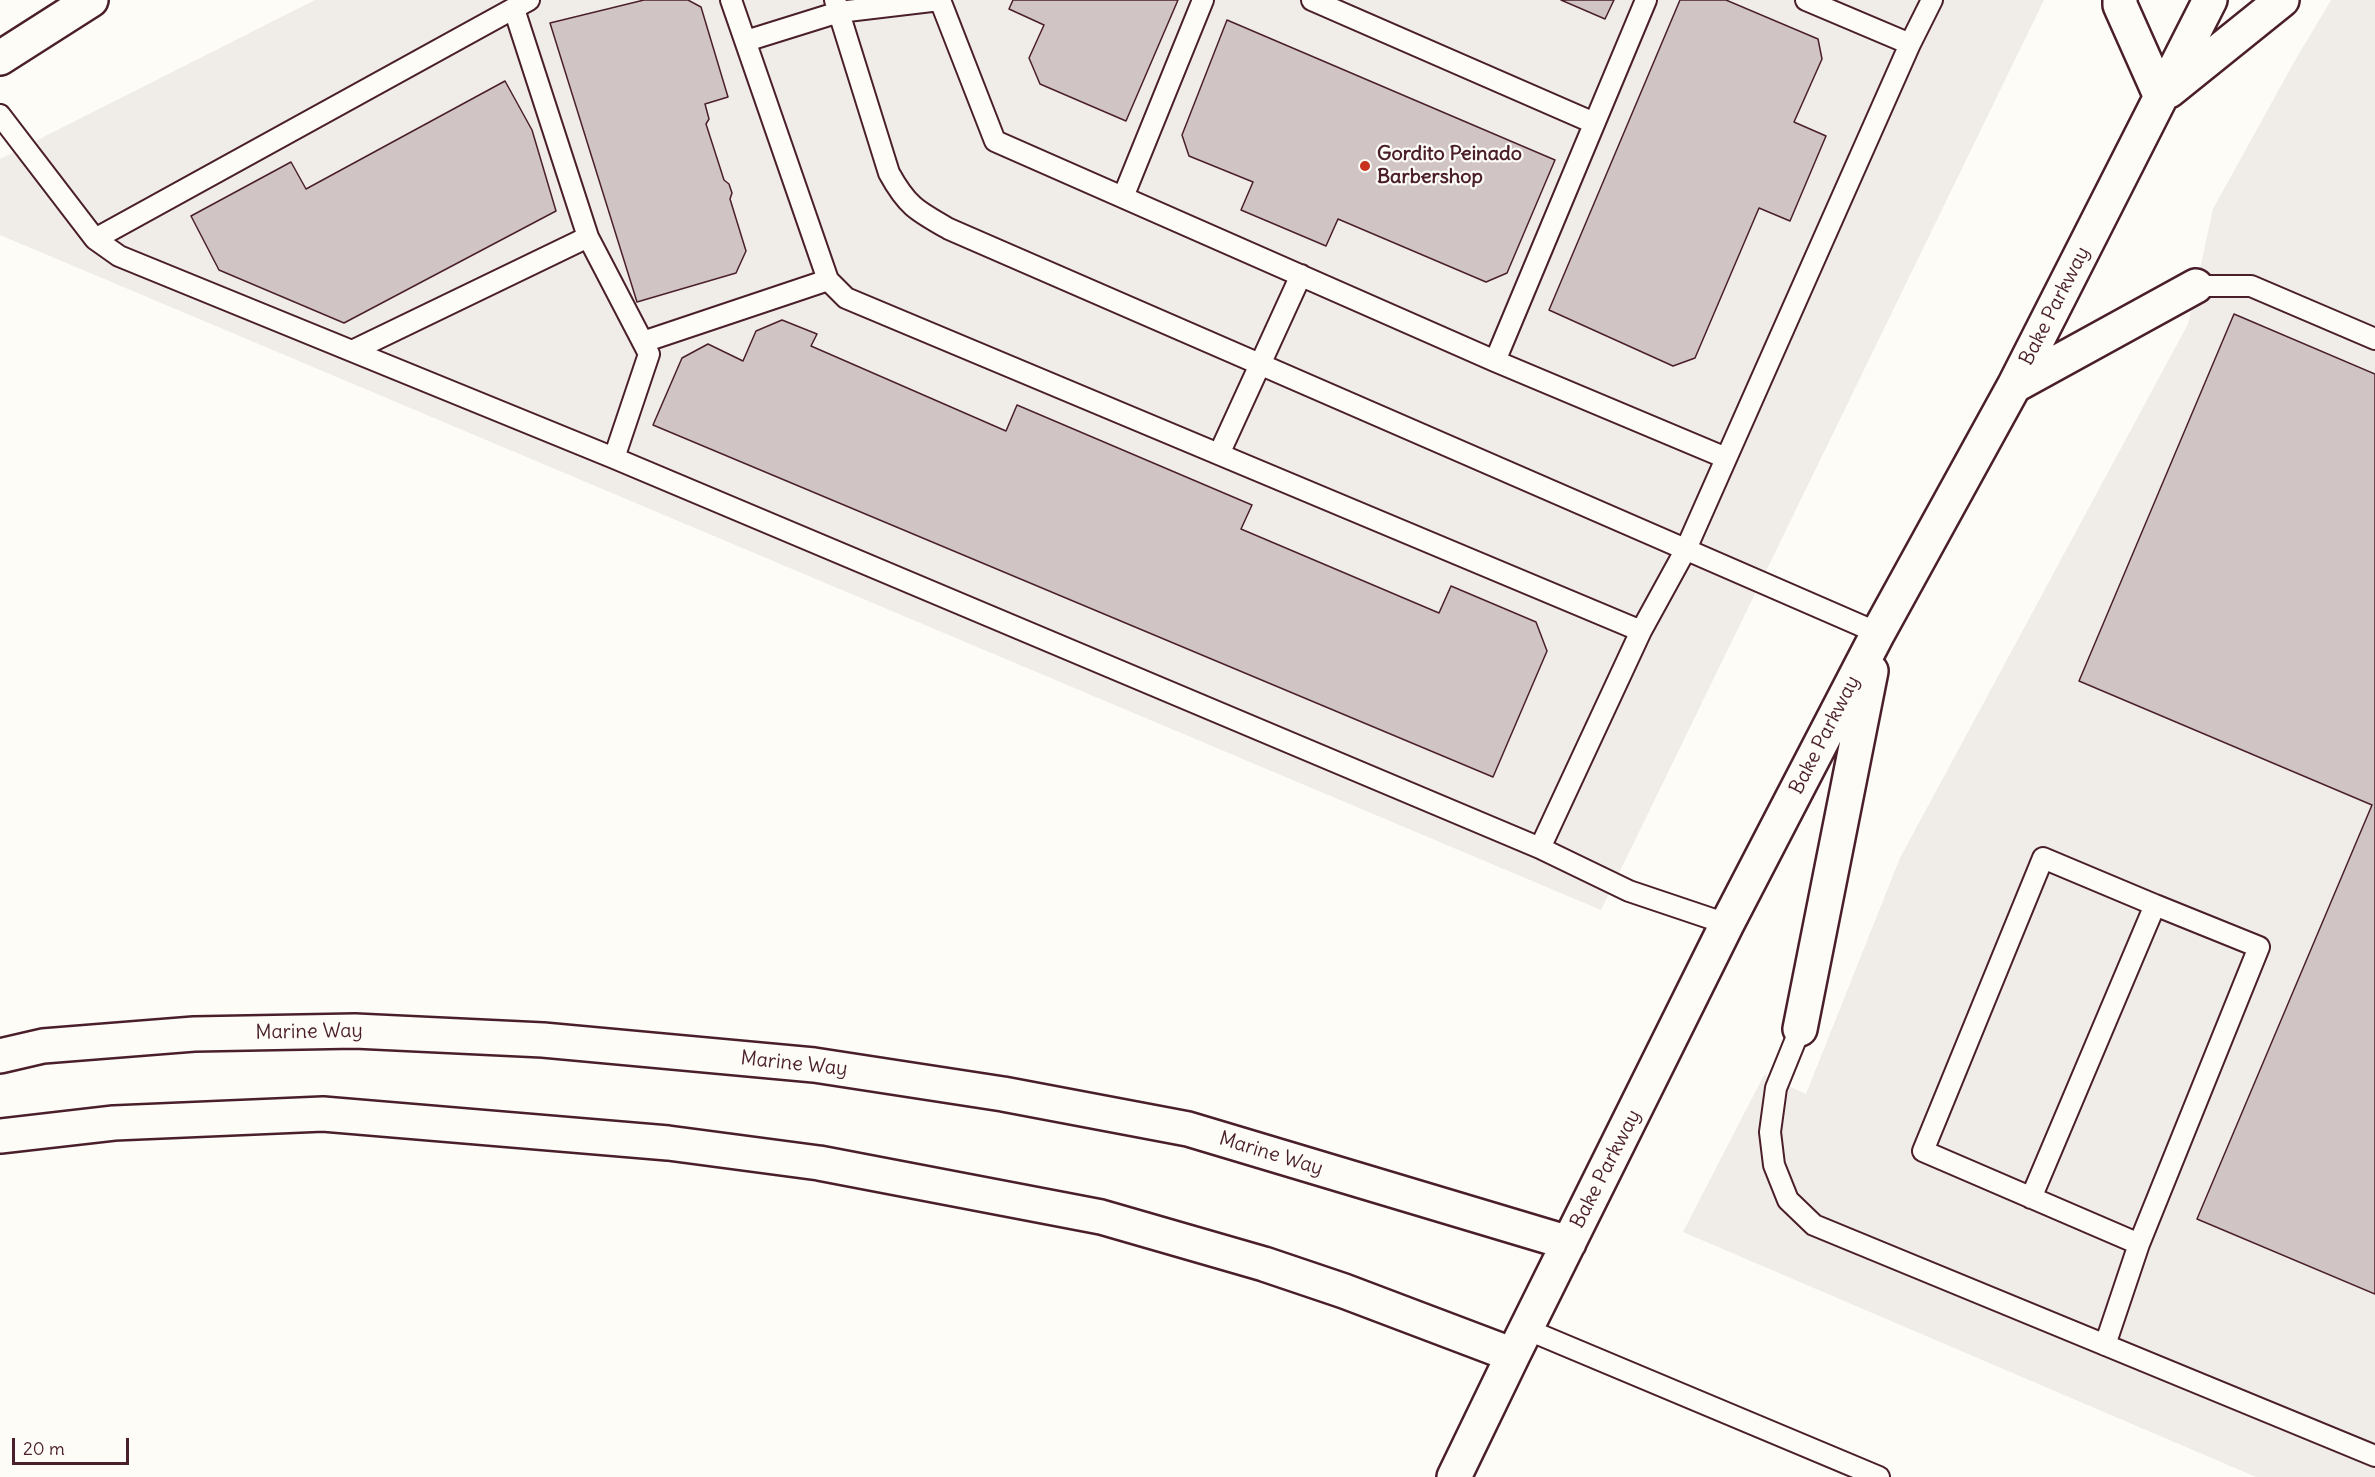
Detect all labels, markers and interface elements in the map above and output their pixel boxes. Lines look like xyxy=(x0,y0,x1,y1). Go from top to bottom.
place label: Gordito Peinado Barbershop xyxy=(1377,142,1522,189)
marker: Gordito Peinado Barbershop xyxy=(1358,159,1372,173)
street label: Bake Parkway xyxy=(2015,243,2095,369)
street label: Bake Parkway xyxy=(1785,672,1865,798)
street label: Marine Way xyxy=(255,1019,363,1045)
street label: Marine Way xyxy=(739,1046,849,1082)
street label: Bake Parkway xyxy=(1566,1106,1646,1232)
street label: Marine Way xyxy=(1216,1127,1326,1181)
scale bar xyxy=(15,1426,132,1464)
text: 20 m xyxy=(23,1437,65,1460)

